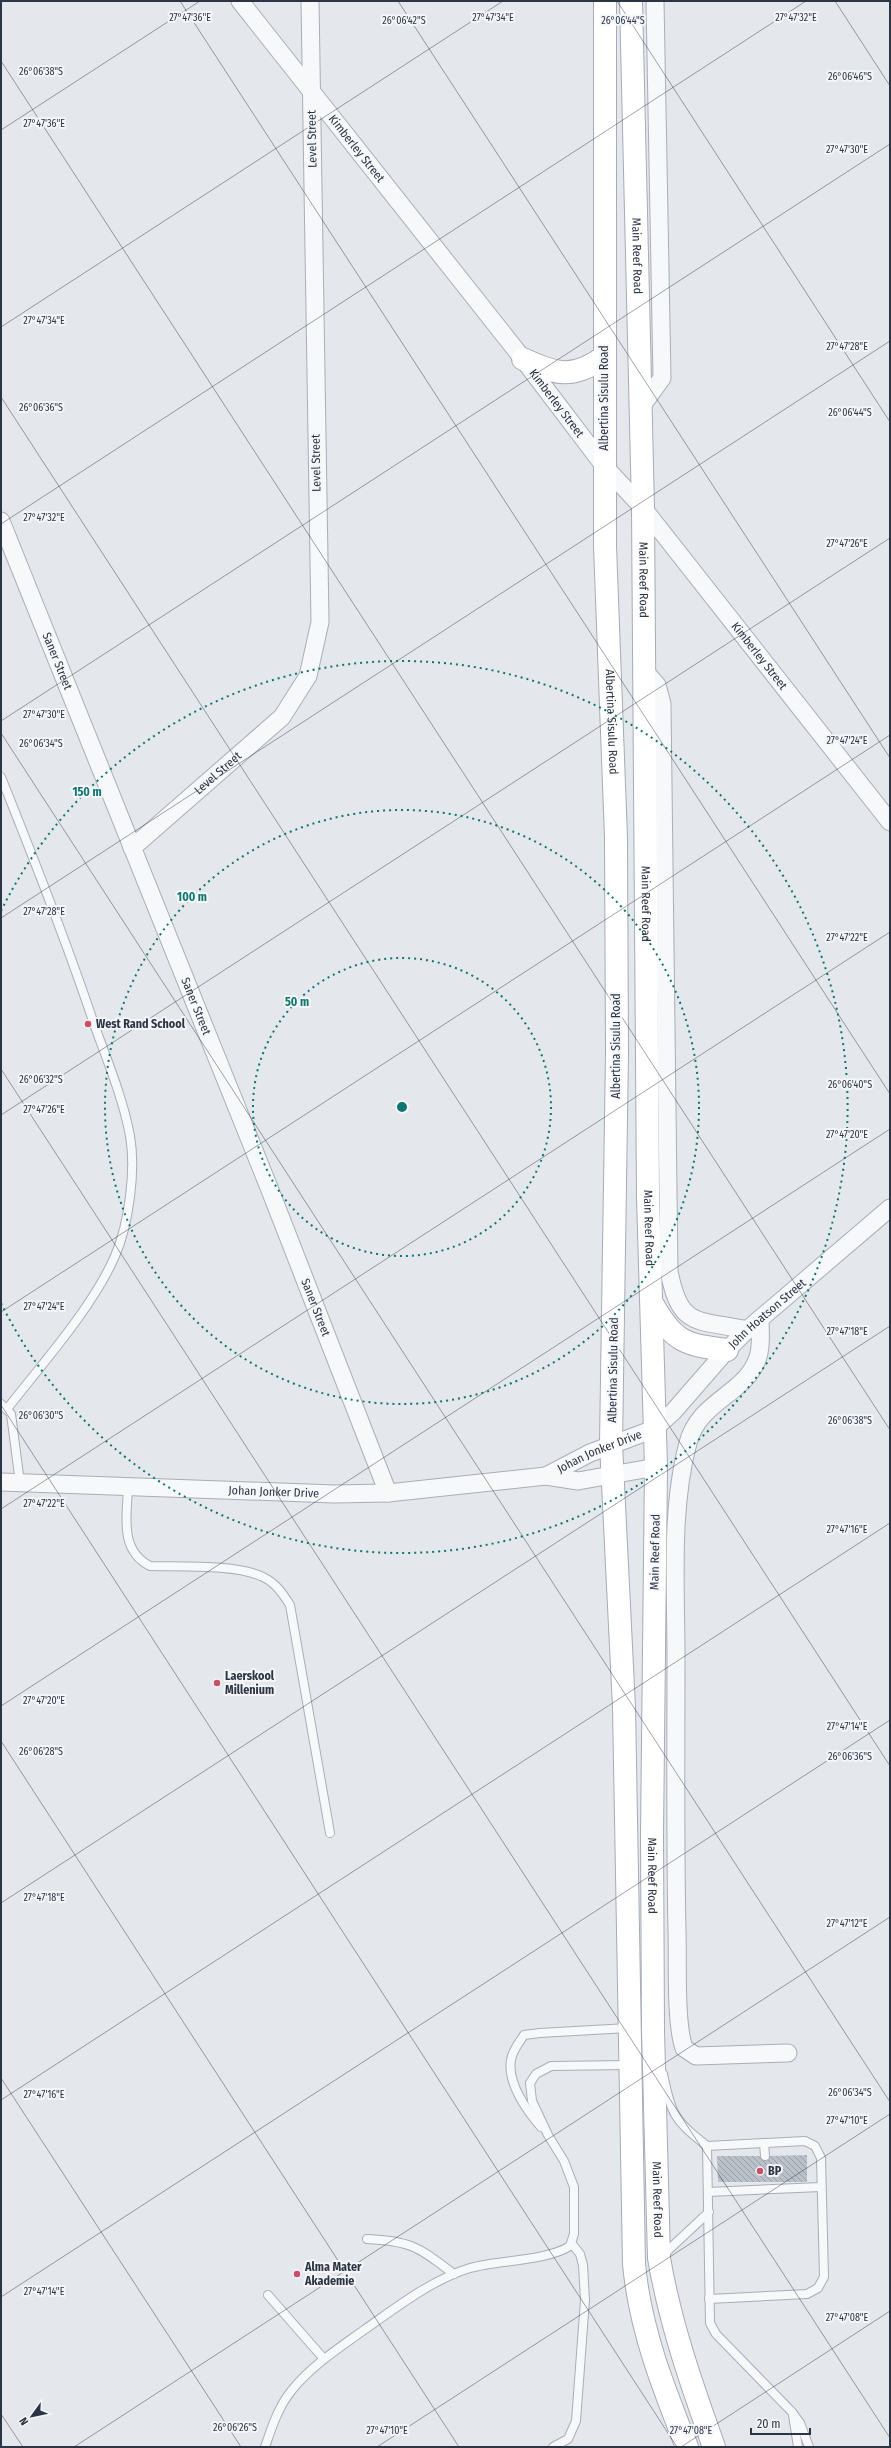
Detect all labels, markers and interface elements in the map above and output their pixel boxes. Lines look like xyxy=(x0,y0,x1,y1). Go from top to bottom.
text: 27°47'36"E xyxy=(169,12,211,24)
text: 27°47'34"E xyxy=(472,12,514,24)
text: 27°47'32"E xyxy=(775,12,817,24)
text: 26°06'42"S xyxy=(382,15,426,27)
text: 26°06'44"S xyxy=(601,15,645,27)
text: 26°06'38"S xyxy=(19,66,63,78)
text: 26°06'46"S xyxy=(828,71,872,83)
street label: Level Street xyxy=(304,110,320,168)
street label: Kimberley Street xyxy=(326,112,388,185)
text: 27°47'36"E xyxy=(23,118,65,130)
text: 27°47'30"E xyxy=(826,144,868,156)
street label: Main Reef Road xyxy=(629,218,645,294)
text: 27°47'34"E xyxy=(23,315,65,327)
text: 27°47'28"E xyxy=(826,341,868,353)
street label: Albertina Sisulu Road xyxy=(597,345,611,451)
street label: Kimberley Street xyxy=(526,366,587,440)
text: 26°06'36"S xyxy=(19,402,63,414)
text: 26°06'44"S xyxy=(828,407,872,419)
street label: Level Street xyxy=(308,434,324,492)
text: 27°47'32"E xyxy=(23,512,65,524)
text: 27°47'26"E xyxy=(826,538,868,550)
street label: Main Reef Road xyxy=(636,542,651,618)
street label: Kimberley Street xyxy=(729,619,790,692)
street label: Saner Street xyxy=(40,630,75,692)
street label: Albertina Sisulu Road xyxy=(603,669,621,775)
text: 27°47'30"E xyxy=(23,709,65,721)
text: 27°47'24"E xyxy=(826,735,868,747)
text: 26°06'34"S xyxy=(19,738,63,750)
street label: Level Street xyxy=(192,749,244,797)
text: 150 m xyxy=(72,785,102,799)
street label: Main Reef Road xyxy=(639,866,653,942)
text: 100 m xyxy=(177,890,207,904)
text: 27°47'28"E xyxy=(23,906,65,918)
text: 27°47'22"E xyxy=(826,932,868,944)
street label: Saner Street xyxy=(178,975,214,1037)
street label: Albertina Sisulu Road xyxy=(609,993,623,1099)
text: 50 m xyxy=(285,995,309,1009)
place label: West Rand School xyxy=(96,1017,186,1031)
marker: West Rand School xyxy=(83,1019,93,1029)
text: 26°06'32"S xyxy=(19,1074,63,1086)
text: 26°06'40"S xyxy=(828,1079,872,1091)
centre of rings xyxy=(395,1100,409,1114)
text: 27°47'26"E xyxy=(23,1104,65,1116)
text: 27°47'20"E xyxy=(826,1129,868,1141)
street label: Main Reef Road xyxy=(641,1190,657,1266)
street label: John Hoatson Street xyxy=(726,1276,809,1351)
street label: Saner Street xyxy=(298,1277,333,1338)
text: 27°47'24"E xyxy=(23,1301,65,1313)
street label: Albertina Sisulu Road xyxy=(605,1317,621,1423)
text: 27°47'18"E xyxy=(826,1326,868,1338)
text: 26°06'30"S xyxy=(19,1410,63,1422)
text: 26°06'38"S xyxy=(828,1415,872,1427)
street label: Johan Jonker Drive xyxy=(555,1427,644,1476)
street label: Johan Jonker Drive xyxy=(228,1483,320,1500)
text: 27°47'22"E xyxy=(23,1498,65,1510)
street label: Main Reef Road xyxy=(647,1514,663,1590)
text: 27°47'16"E xyxy=(826,1524,868,1536)
place label: Laerskool Millenium xyxy=(225,1669,275,1697)
marker: Laerskool Millenium xyxy=(212,1678,222,1688)
text: 27°47'20"E xyxy=(23,1695,65,1707)
text: 27°47'14"E xyxy=(827,1721,868,1733)
text: 26°06'28"S xyxy=(19,1746,63,1758)
text: 26°06'36"S xyxy=(828,1751,872,1763)
street label: Main Reef Road xyxy=(645,1838,659,1914)
text: 27°47'18"E xyxy=(23,1892,65,1904)
text: 27°47'12"E xyxy=(827,1918,868,1930)
text: 26°06'34"S xyxy=(828,2087,872,2099)
text: 27°47'16"E xyxy=(23,2089,65,2101)
text: 27°47'10"E xyxy=(826,2115,868,2127)
street label: Main Reef Road xyxy=(649,2161,665,2238)
place label: BP xyxy=(768,2164,782,2178)
marker: BP xyxy=(755,2166,765,2176)
place label: Alma Mater Akademie xyxy=(304,2260,362,2288)
marker: Alma Mater Akademie xyxy=(292,2269,302,2279)
text: 27°47'14"E xyxy=(24,2286,65,2298)
text: 27°47'08"E xyxy=(826,2312,869,2324)
north arrow xyxy=(12,2396,52,2436)
scale bar xyxy=(751,2410,810,2436)
text: N xyxy=(17,2415,31,2427)
text: 20 m xyxy=(757,2417,781,2431)
text: 26°06'26"S xyxy=(213,2422,257,2434)
text: 27°47'10"E xyxy=(366,2425,408,2437)
text: 27°47'08"E xyxy=(670,2425,713,2437)

